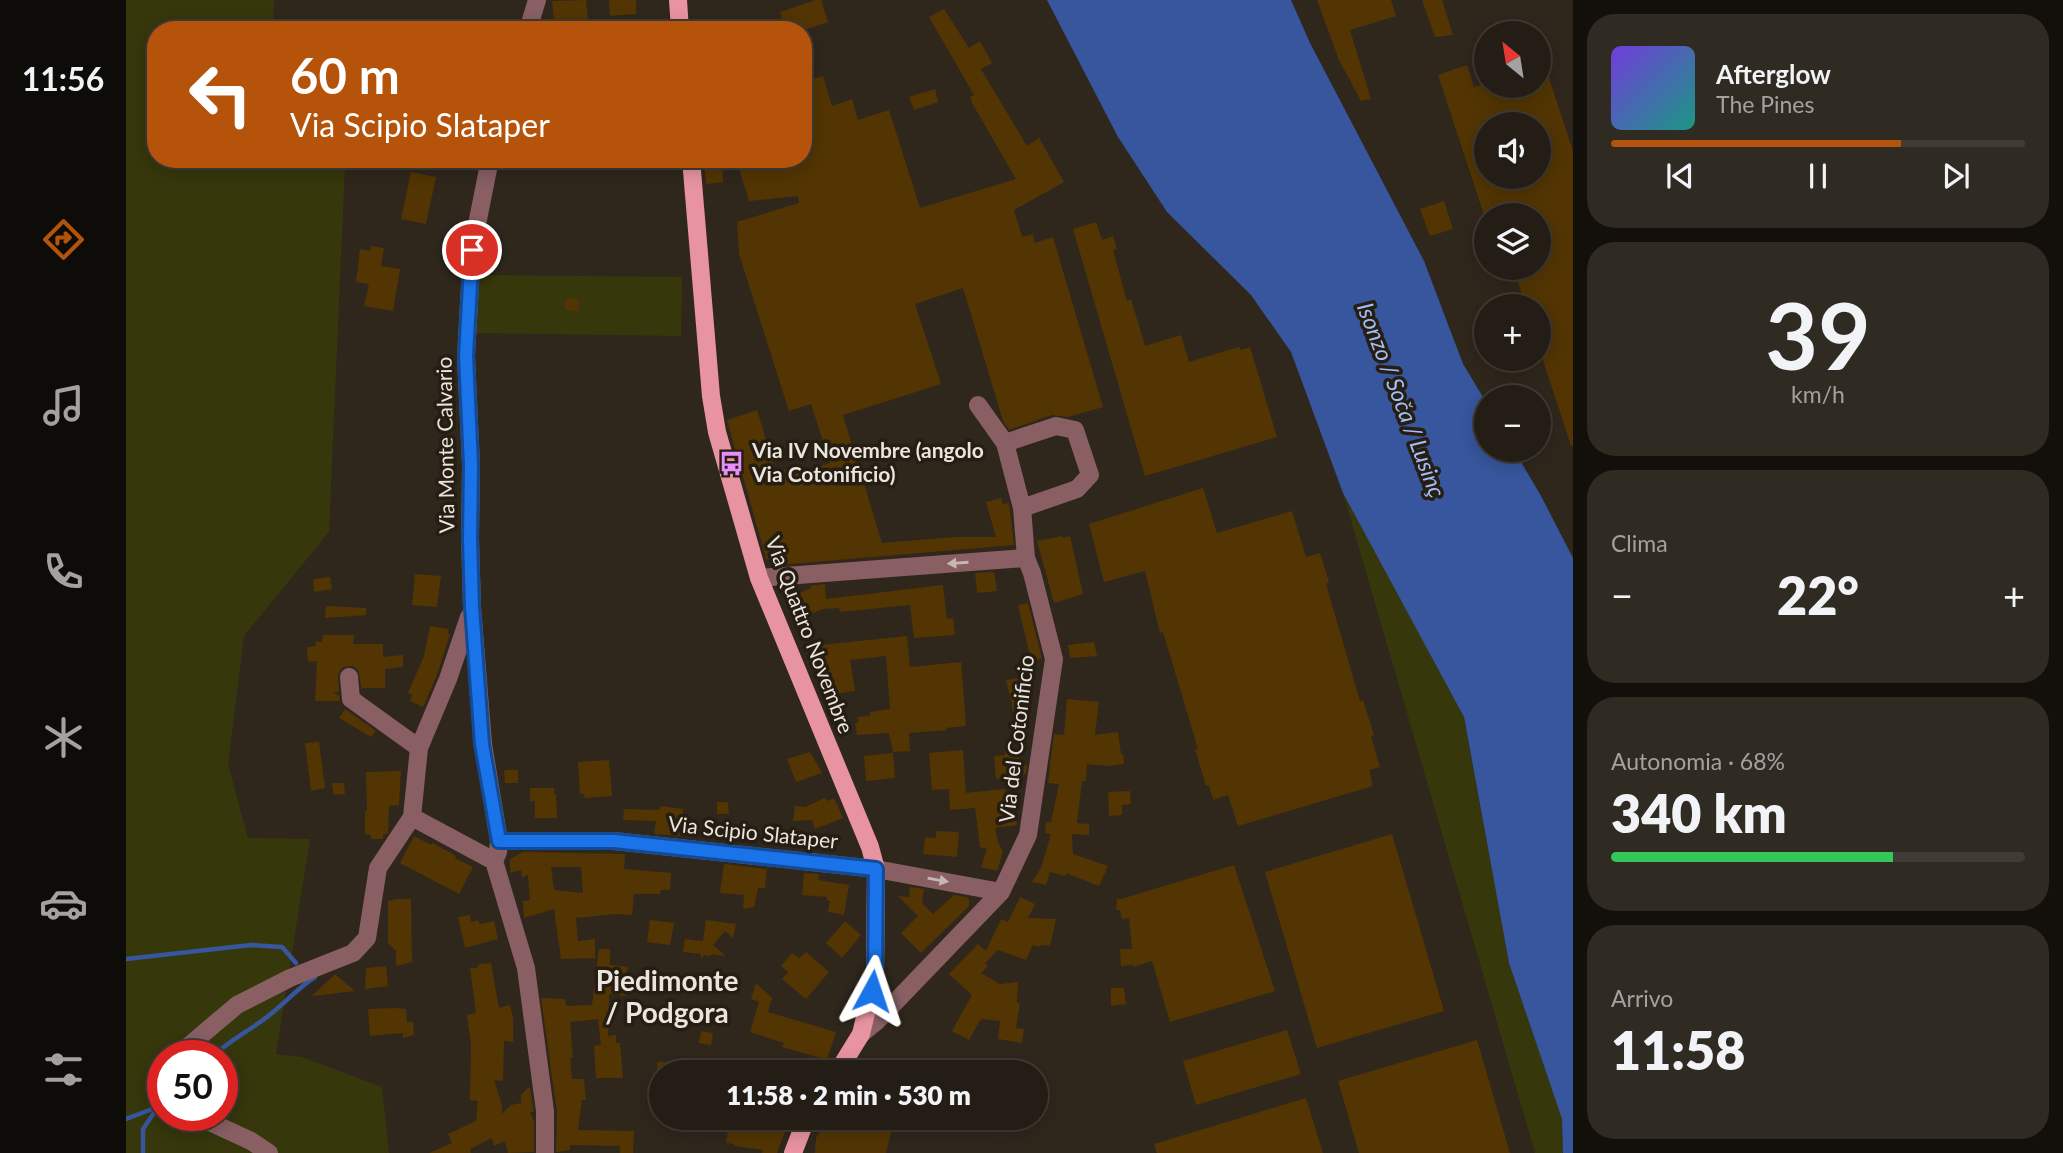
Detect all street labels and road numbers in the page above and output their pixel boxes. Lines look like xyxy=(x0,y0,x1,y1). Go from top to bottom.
street label: Via Monte Calvario xyxy=(430,356,459,534)
street label: Via Quattro Novembre xyxy=(761,532,859,736)
street label: Via del Cotonificio xyxy=(993,653,1038,824)
street label: Via Scipio Slataper xyxy=(667,810,840,853)

